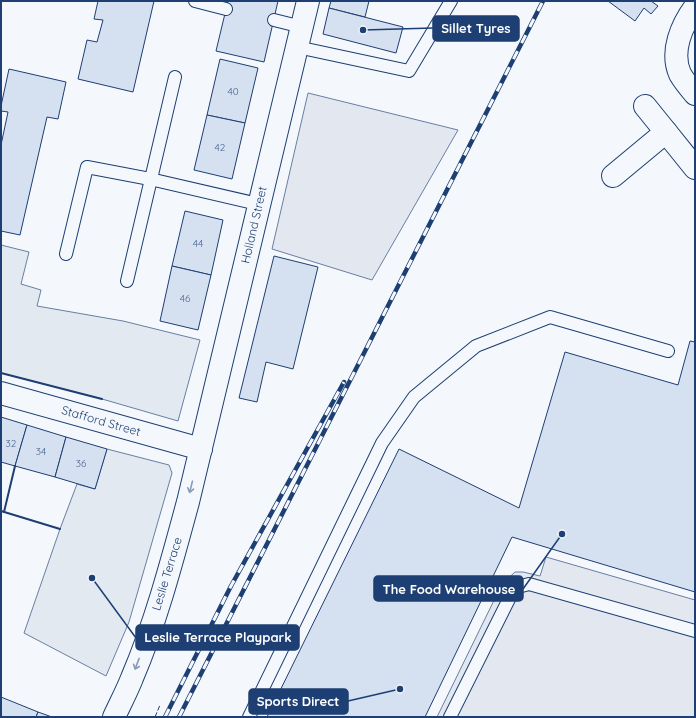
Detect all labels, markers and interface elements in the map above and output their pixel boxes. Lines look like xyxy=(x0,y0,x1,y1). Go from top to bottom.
callout: Sillet Tyres xyxy=(433,16,519,41)
text: Sillet Tyres xyxy=(441,20,511,36)
house number: 40 xyxy=(227,85,239,98)
house number: 42 xyxy=(215,141,226,154)
street label: Holland Street xyxy=(237,185,270,265)
house number: 44 xyxy=(193,237,203,250)
house number: 46 xyxy=(180,292,191,305)
street label: Stafford Street xyxy=(60,402,142,439)
house number: 32 xyxy=(6,437,17,450)
house number: 34 xyxy=(36,445,46,458)
house number: 36 xyxy=(76,457,87,470)
one-way arrow xyxy=(187,480,195,493)
street label: Leslie Terrace xyxy=(148,535,185,612)
callout: The Food Warehouse xyxy=(374,576,523,601)
text: The Food Warehouse xyxy=(383,581,516,597)
callout: Leslie Terrace Playpark xyxy=(136,625,299,650)
text: Leslie Terrace Playpark xyxy=(144,629,292,645)
one-way arrow xyxy=(133,658,141,670)
callout: Sports Direct xyxy=(249,689,348,714)
text: Sports Direct xyxy=(257,693,339,709)

